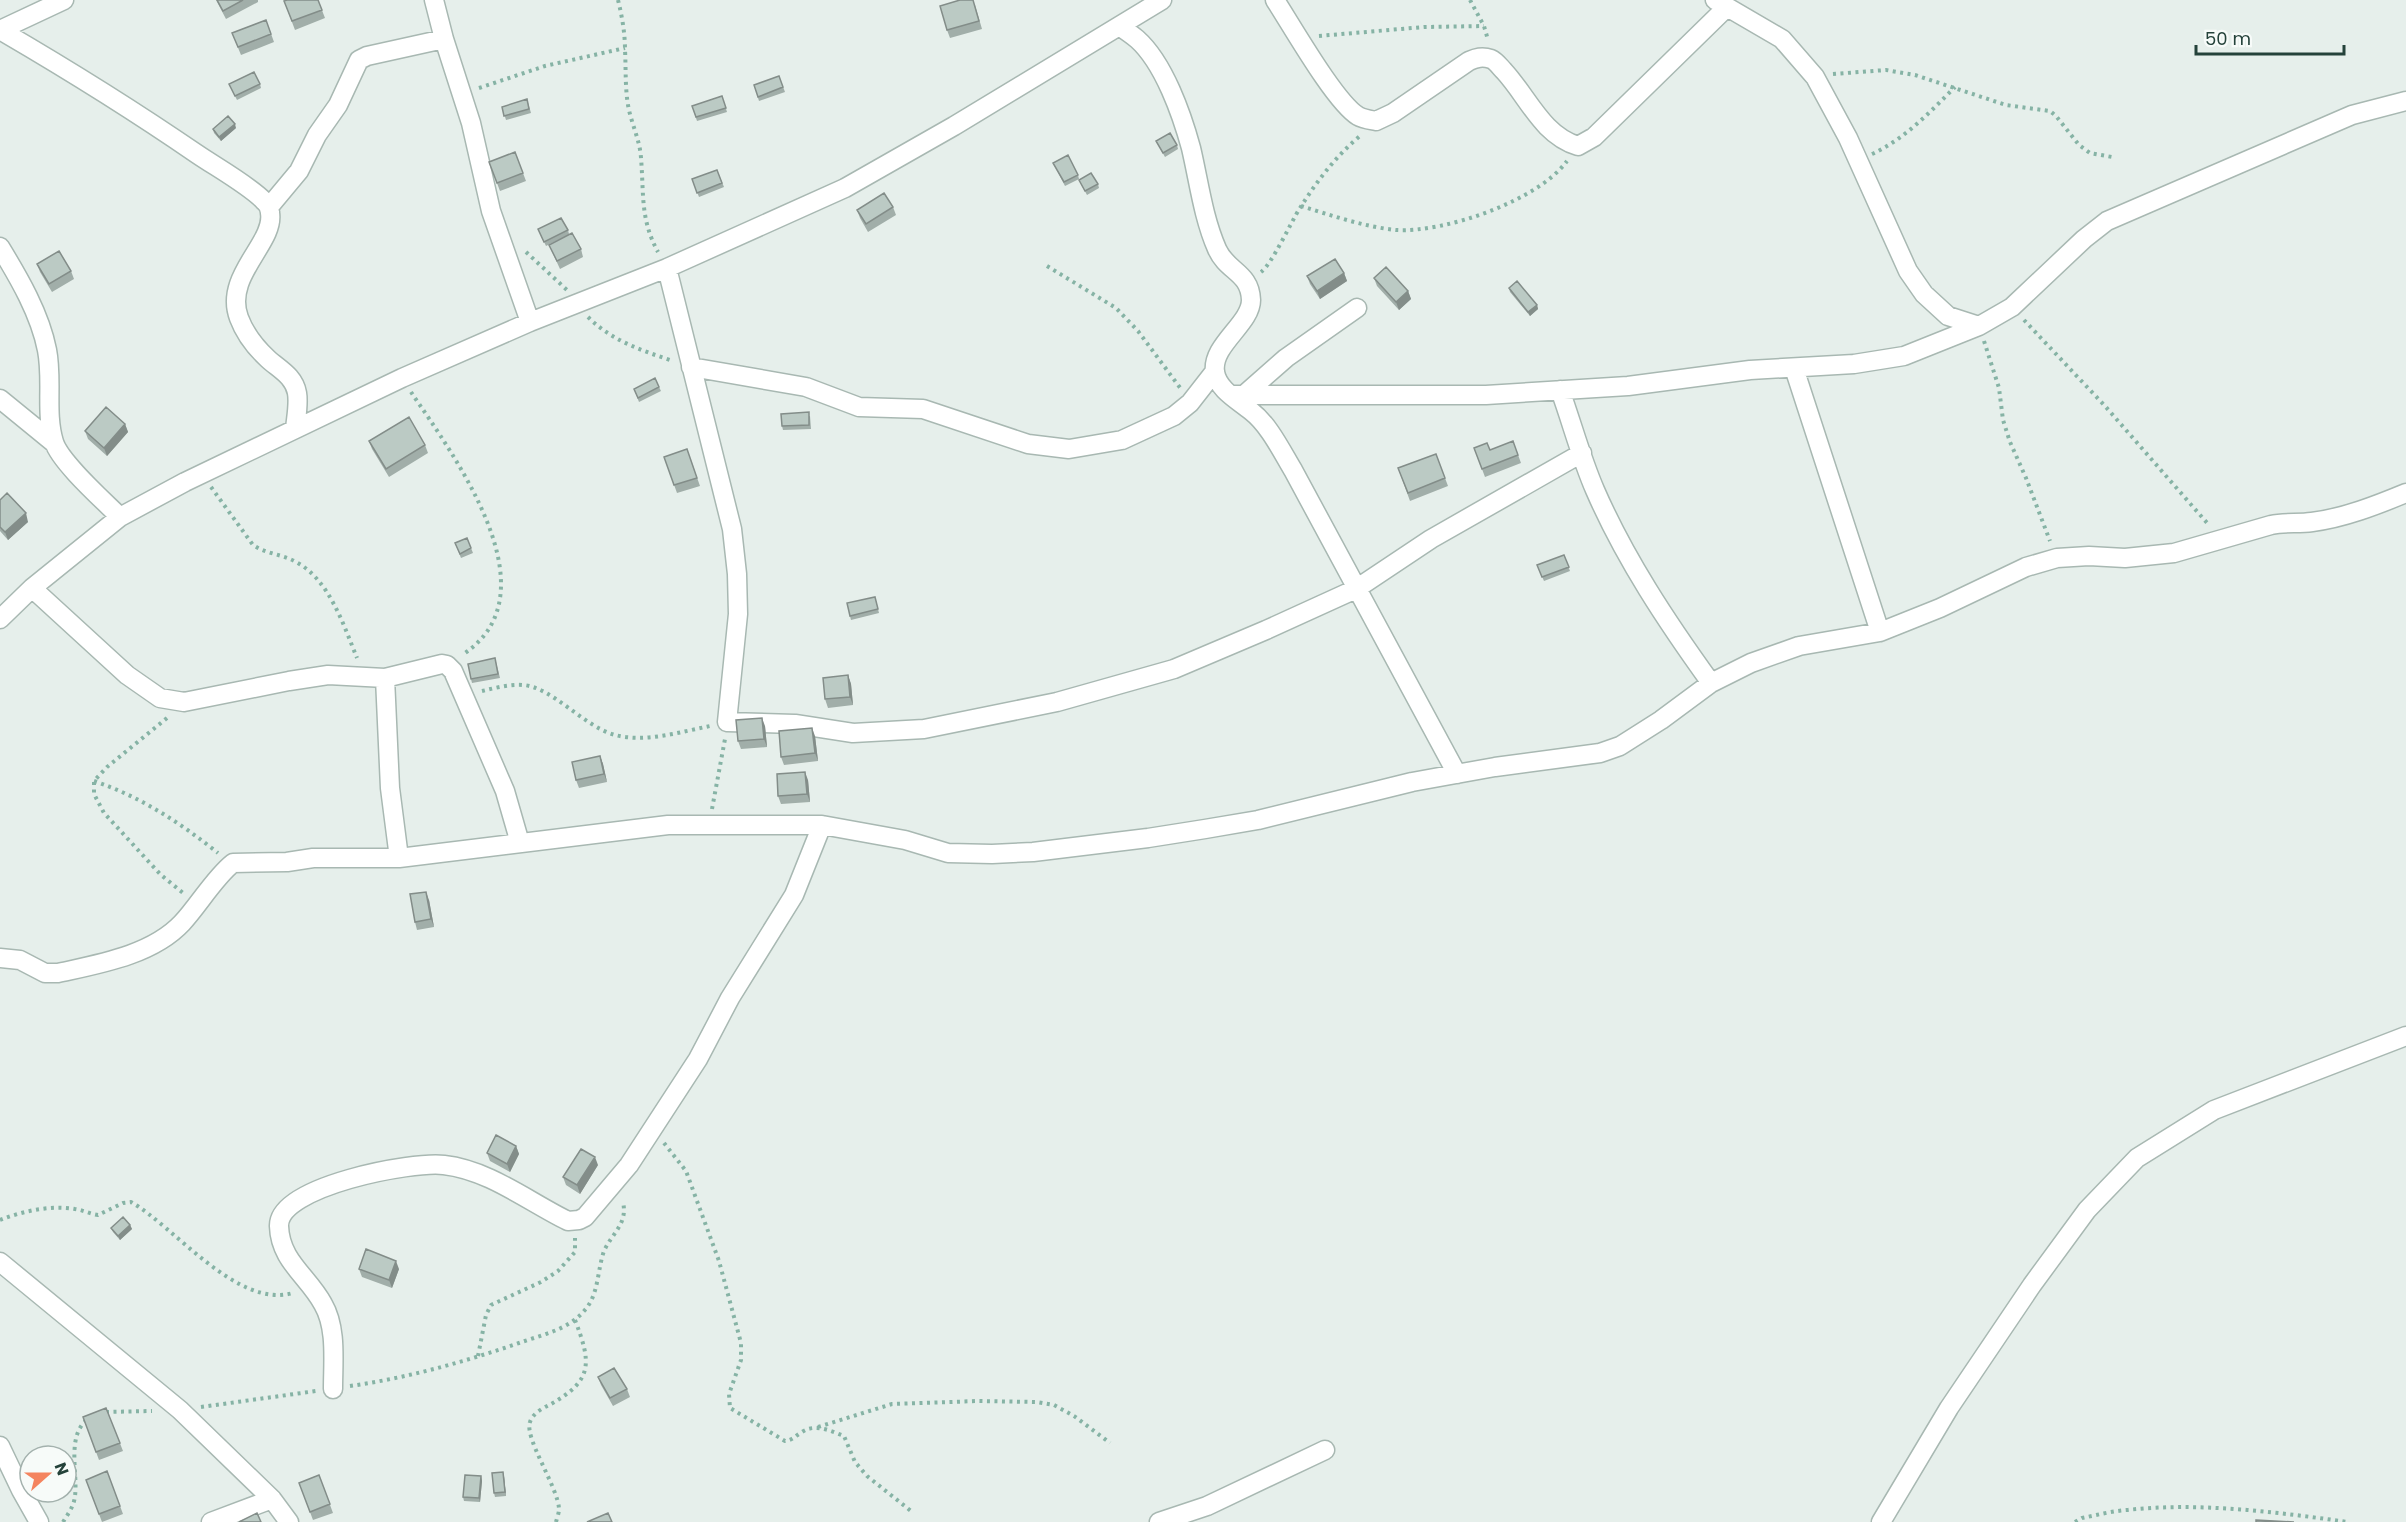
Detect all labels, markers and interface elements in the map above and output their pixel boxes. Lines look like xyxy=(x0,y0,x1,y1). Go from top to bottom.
scale bar xyxy=(2196,18,2344,56)
text: 50 m xyxy=(2205,26,2251,51)
north arrow xyxy=(18,1444,78,1504)
text: N xyxy=(49,1459,74,1479)

